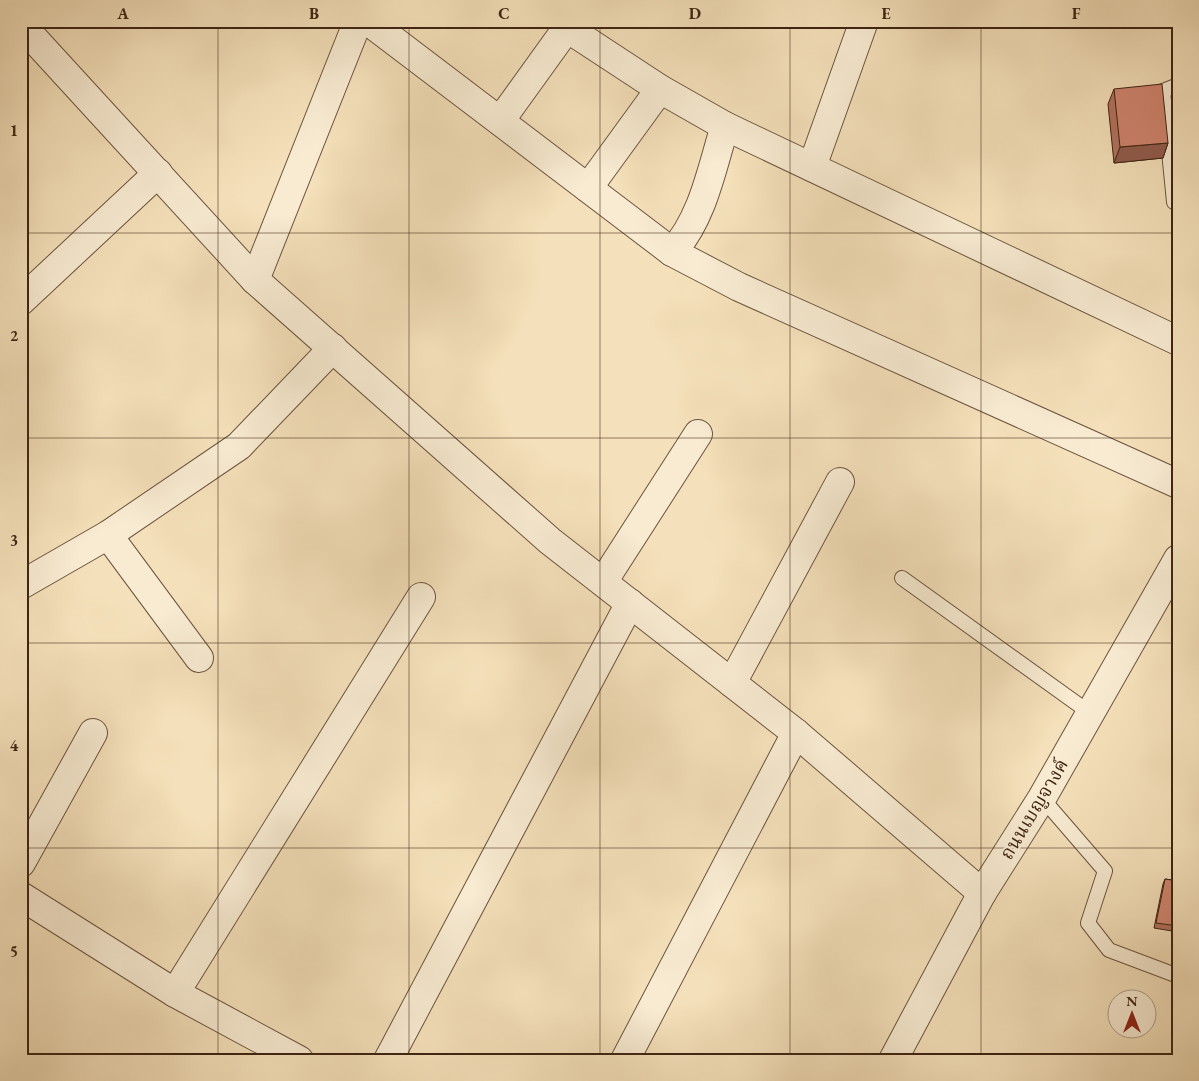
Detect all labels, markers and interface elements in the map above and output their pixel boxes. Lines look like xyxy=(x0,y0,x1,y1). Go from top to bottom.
text: A xyxy=(116,3,129,24)
text: B xyxy=(309,3,319,24)
text: C xyxy=(498,3,510,24)
text: D xyxy=(689,3,701,24)
text: E xyxy=(881,3,891,24)
text: F xyxy=(1072,3,1081,24)
text: 1 xyxy=(10,120,18,141)
text: 2 xyxy=(10,325,19,346)
text: 3 xyxy=(10,530,18,551)
text: 4 xyxy=(10,735,19,756)
street label: ถนนเบญจางค์ xyxy=(994,754,1074,864)
text: 5 xyxy=(10,941,18,962)
north arrow xyxy=(1106,988,1156,1038)
text: N xyxy=(1126,992,1138,1010)

